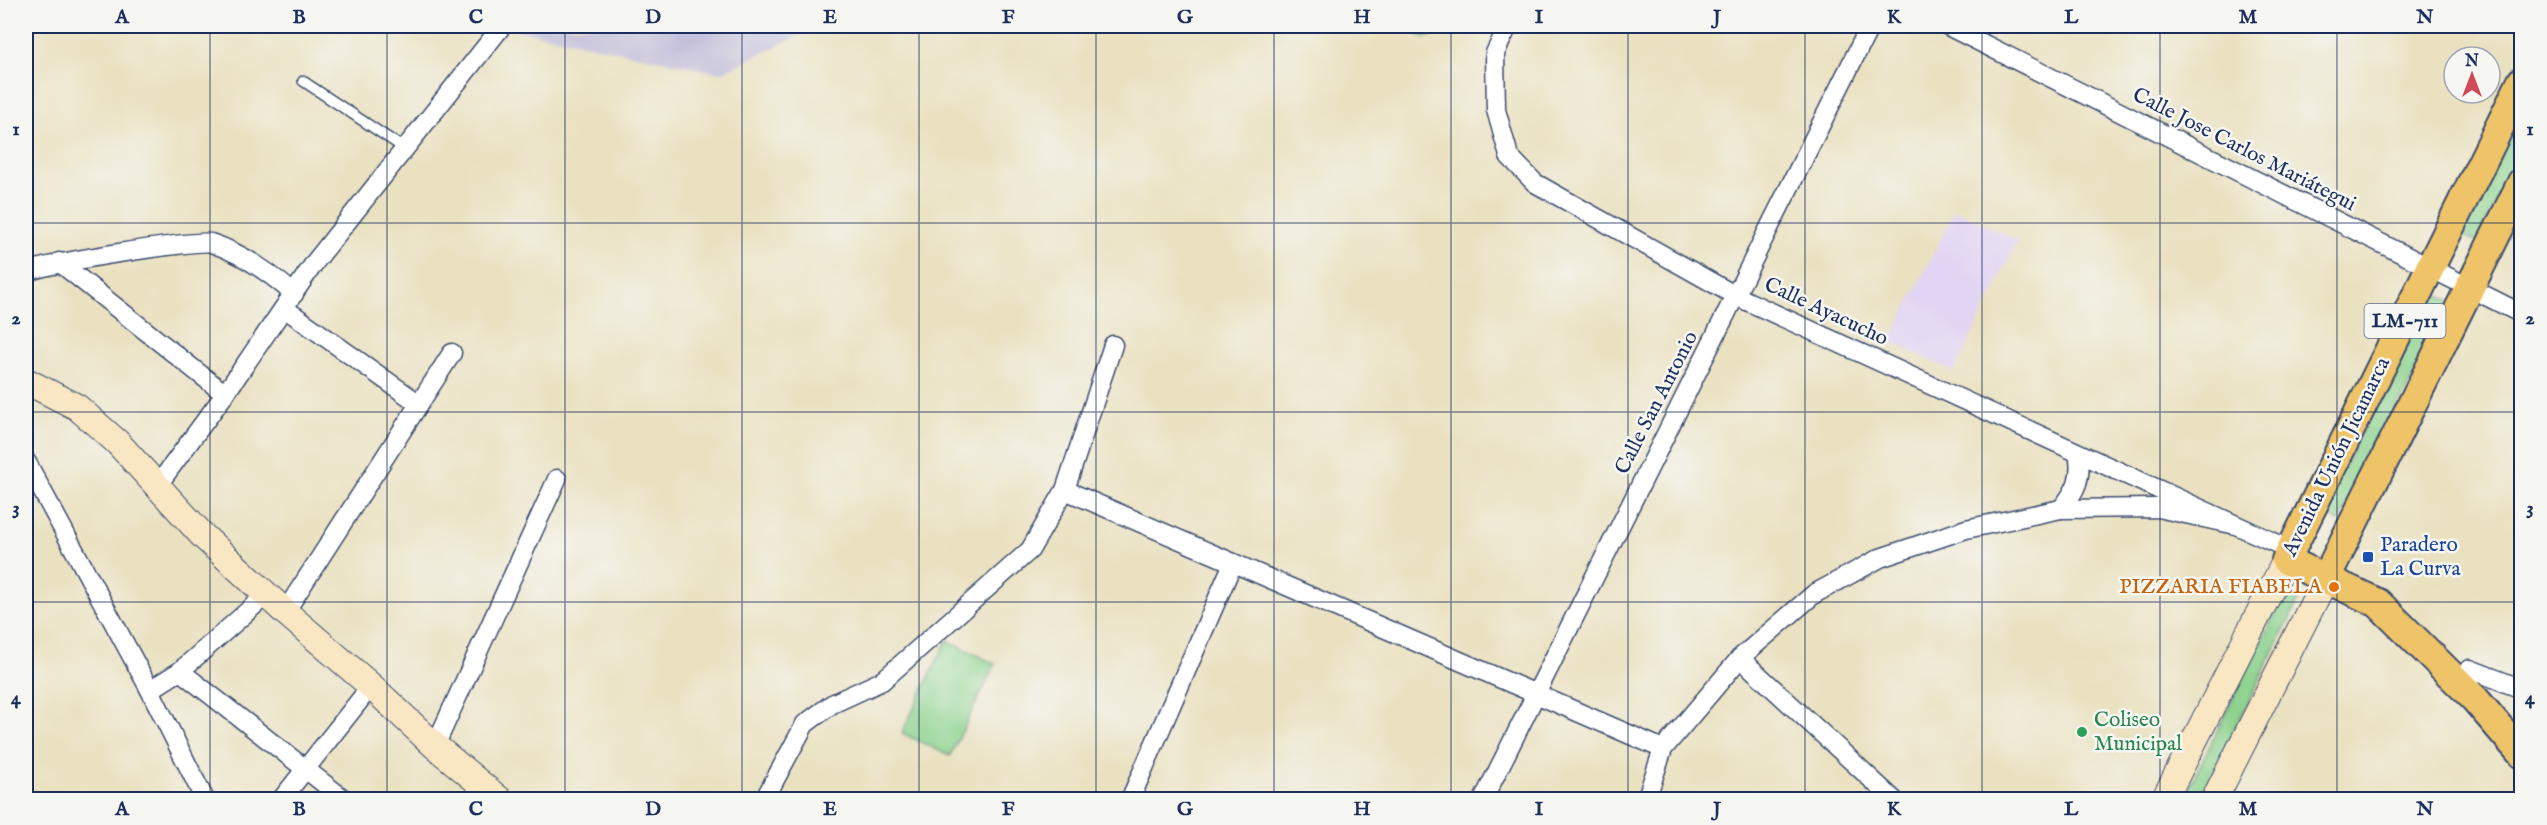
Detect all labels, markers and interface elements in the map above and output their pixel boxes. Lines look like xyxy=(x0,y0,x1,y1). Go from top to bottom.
text: A xyxy=(114,5,130,30)
text: B xyxy=(292,5,306,30)
text: C xyxy=(469,5,483,30)
text: D xyxy=(645,5,661,30)
text: E xyxy=(823,5,837,30)
text: F xyxy=(1002,5,1015,30)
text: G xyxy=(1177,5,1194,30)
text: H xyxy=(1353,5,1371,30)
text: I xyxy=(1535,5,1544,30)
text: J xyxy=(1710,5,1722,30)
text: K xyxy=(1887,5,1903,30)
text: L xyxy=(2064,5,2079,30)
text: M xyxy=(2239,5,2258,30)
text: N xyxy=(2415,5,2434,30)
north arrow xyxy=(2442,45,2502,105)
text: N xyxy=(2464,52,2479,72)
street label: Calle Jose Carlos Mariátegui xyxy=(2128,82,2360,218)
text: 1 xyxy=(12,117,20,142)
text: 1 xyxy=(2526,117,2534,142)
street label: Calle Ayacucho xyxy=(1760,271,1892,353)
road number: LM-711 xyxy=(2364,304,2446,338)
text: 2 xyxy=(11,306,21,331)
text: 2 xyxy=(2525,306,2535,331)
street label: Calle San Antonio xyxy=(1609,327,1705,479)
street label: Avenida Unión Jicamarca xyxy=(2277,352,2397,562)
text: 3 xyxy=(12,496,20,521)
text: 3 xyxy=(2526,496,2534,521)
place label: Paradero La Curva xyxy=(2380,532,2461,583)
marker: Paradero La Curva xyxy=(2361,550,2375,564)
place label: PIZZARIA FIABELA xyxy=(2119,574,2323,601)
marker: PIZZARIA FIABELA xyxy=(2327,580,2341,594)
text: 4 xyxy=(11,686,22,711)
text: 4 xyxy=(2525,686,2536,711)
place label: Coliseo Municipal xyxy=(2094,707,2182,758)
marker: Coliseo Municipal xyxy=(2075,725,2089,739)
text: A xyxy=(114,797,130,822)
text: B xyxy=(292,797,306,822)
text: C xyxy=(469,797,483,822)
text: D xyxy=(645,797,661,822)
text: E xyxy=(823,797,837,822)
text: F xyxy=(1002,797,1015,822)
text: G xyxy=(1177,797,1194,822)
text: H xyxy=(1353,797,1371,822)
text: I xyxy=(1535,797,1544,822)
text: J xyxy=(1710,797,1722,822)
text: K xyxy=(1887,797,1903,822)
text: L xyxy=(2064,797,2079,822)
text: M xyxy=(2239,797,2258,822)
text: N xyxy=(2415,797,2434,822)

